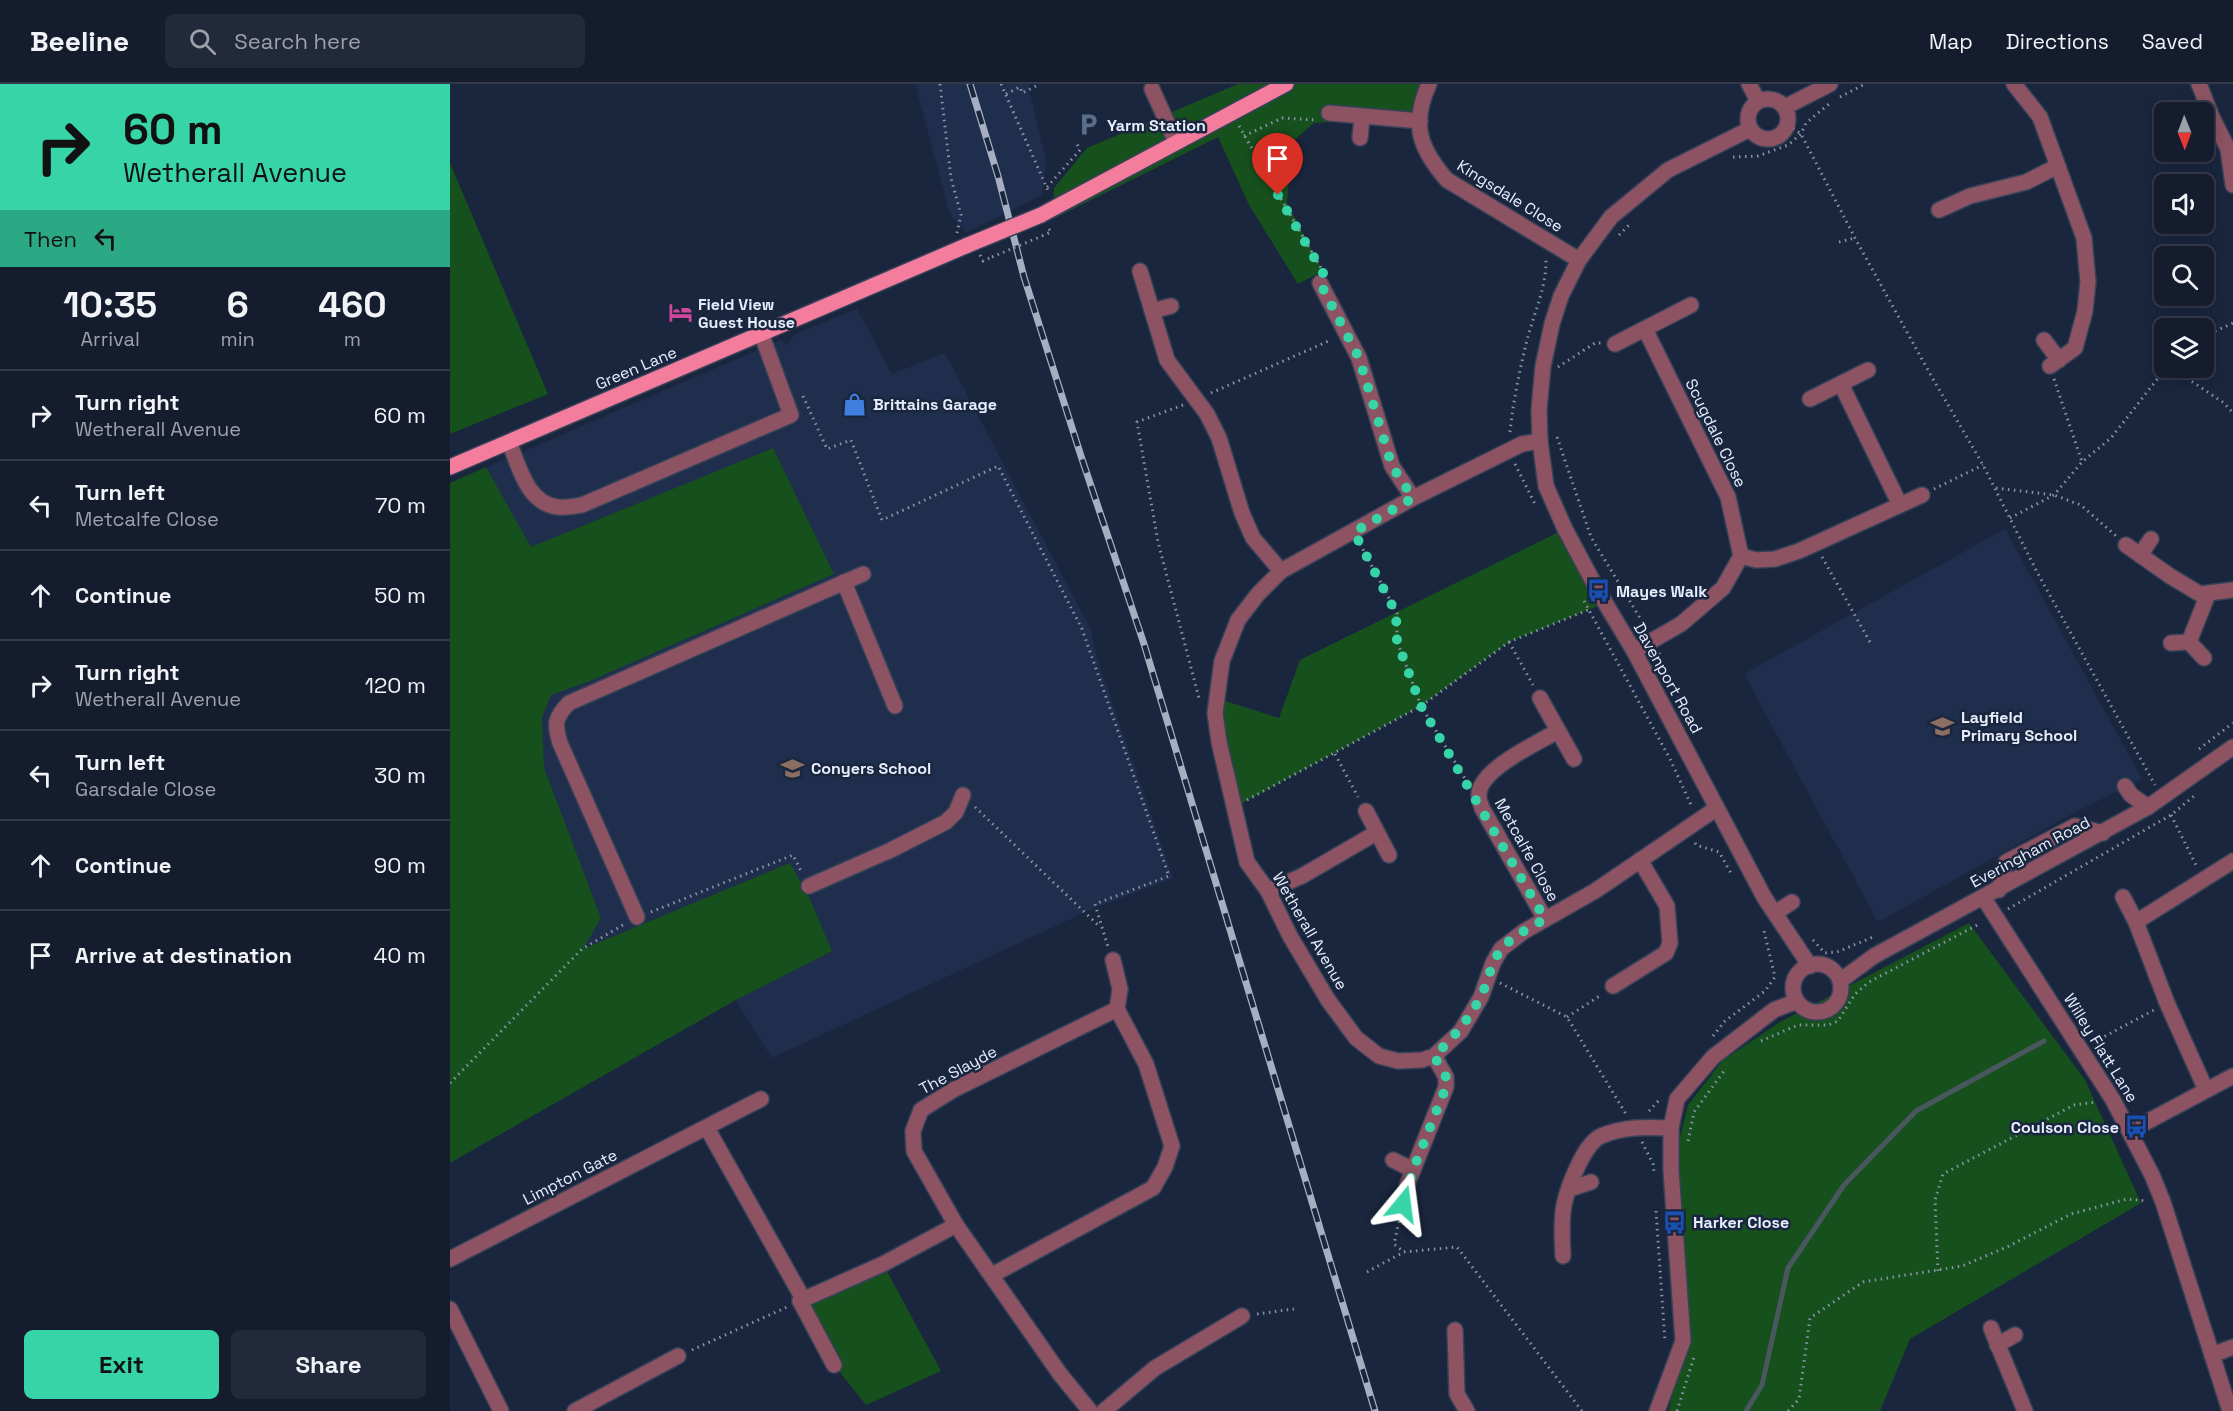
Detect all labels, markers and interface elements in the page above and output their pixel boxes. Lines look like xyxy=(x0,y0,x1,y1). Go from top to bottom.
search box xyxy=(165,14,585,68)
text: Beeline xyxy=(30,23,129,59)
icon: search xyxy=(186,25,219,58)
text: Search here xyxy=(234,27,361,55)
text: Map xyxy=(1929,28,1973,55)
text: Directions xyxy=(2006,28,2109,55)
text: Saved xyxy=(2142,28,2203,55)
north arrow xyxy=(2154,102,2214,162)
map controls xyxy=(2154,102,2214,378)
text: 60 m xyxy=(123,103,223,156)
icon: right xyxy=(24,108,102,186)
parking icon: Yarm Station xyxy=(1076,112,1102,138)
place label: Yarm Station xyxy=(1107,115,1206,136)
pin xyxy=(1252,133,1303,195)
icon: arrive xyxy=(1261,142,1294,175)
text: Wetherall Avenue xyxy=(123,155,347,190)
street label: Kingsdale Close xyxy=(1453,155,1567,237)
button: sound xyxy=(2154,174,2214,234)
icon: left xyxy=(89,222,122,255)
text: Then xyxy=(24,225,77,253)
button: search xyxy=(2154,246,2214,306)
text: 10:35 xyxy=(63,282,157,328)
text: 6 xyxy=(227,282,249,328)
text: 460 xyxy=(318,282,387,328)
place label: Field View Guest House xyxy=(698,294,795,333)
hotel icon: Field View Guest House xyxy=(667,300,693,326)
button: layers xyxy=(2154,318,2214,378)
text: Arrival xyxy=(81,326,140,352)
text: min xyxy=(220,326,255,352)
text: m xyxy=(344,326,361,352)
street label: Green Lane xyxy=(592,341,680,395)
street label: Scugdale Close xyxy=(1681,375,1751,491)
text: Turn right xyxy=(75,388,180,416)
shop icon: Brittains Garage xyxy=(842,391,868,417)
place label: Brittains Garage xyxy=(873,394,997,415)
icon: right xyxy=(24,399,57,432)
text: 60 m xyxy=(374,401,426,429)
text: Wetherall Avenue xyxy=(75,416,241,442)
text: Turn left xyxy=(75,478,165,506)
icon: left xyxy=(24,489,57,522)
text: 70 m xyxy=(375,491,426,519)
text: Metcalfe Close xyxy=(75,506,219,532)
bus stop icon: Mayes Walk xyxy=(1585,578,1611,604)
icon: ahead xyxy=(24,579,57,612)
text: Continue xyxy=(75,581,171,609)
text: 50 m xyxy=(374,581,426,609)
place label: Mayes Walk xyxy=(1616,581,1707,602)
street label: Davenport Road xyxy=(1629,619,1707,737)
text: Turn right xyxy=(75,658,180,686)
icon: right xyxy=(24,669,57,702)
text: 120 m xyxy=(365,671,426,699)
text: Wetherall Avenue xyxy=(75,686,241,712)
place label: Layfield Primary School xyxy=(1961,707,2077,746)
school or university icon: Layfield Primary School xyxy=(1930,713,1956,739)
text: Turn left xyxy=(75,748,165,776)
school or university icon: Conyers School xyxy=(780,755,806,781)
place label: Conyers School xyxy=(811,758,931,779)
icon: left xyxy=(24,759,57,792)
text: 30 m xyxy=(374,761,426,789)
text: Garsdale Close xyxy=(75,776,216,802)
street label: Metcalfe Close xyxy=(1490,795,1564,905)
street label: Everingham Road xyxy=(1966,812,2094,892)
icon: ahead xyxy=(24,849,57,882)
text: Continue xyxy=(75,851,171,879)
text: 90 m xyxy=(374,851,426,879)
street label: Wetherall Avenue xyxy=(1268,868,1352,994)
icon: arrive xyxy=(24,939,57,972)
text: Arrive at destination xyxy=(75,941,292,969)
text: 40 m xyxy=(374,941,426,969)
street label: Willey Flatt Lane xyxy=(2059,990,2143,1106)
street label: The Slayde xyxy=(916,1041,1000,1099)
bus stop icon: Coulson Close xyxy=(2124,1114,2150,1140)
place label: Coulson Close xyxy=(2011,1117,2119,1138)
street label: Limpton Gate xyxy=(519,1144,621,1210)
position arrow xyxy=(1371,1172,1435,1236)
bus stop icon: Harker Close xyxy=(1662,1209,1688,1235)
place label: Harker Close xyxy=(1693,1212,1789,1233)
button: Exit xyxy=(24,1330,219,1399)
button: Share xyxy=(231,1330,426,1399)

